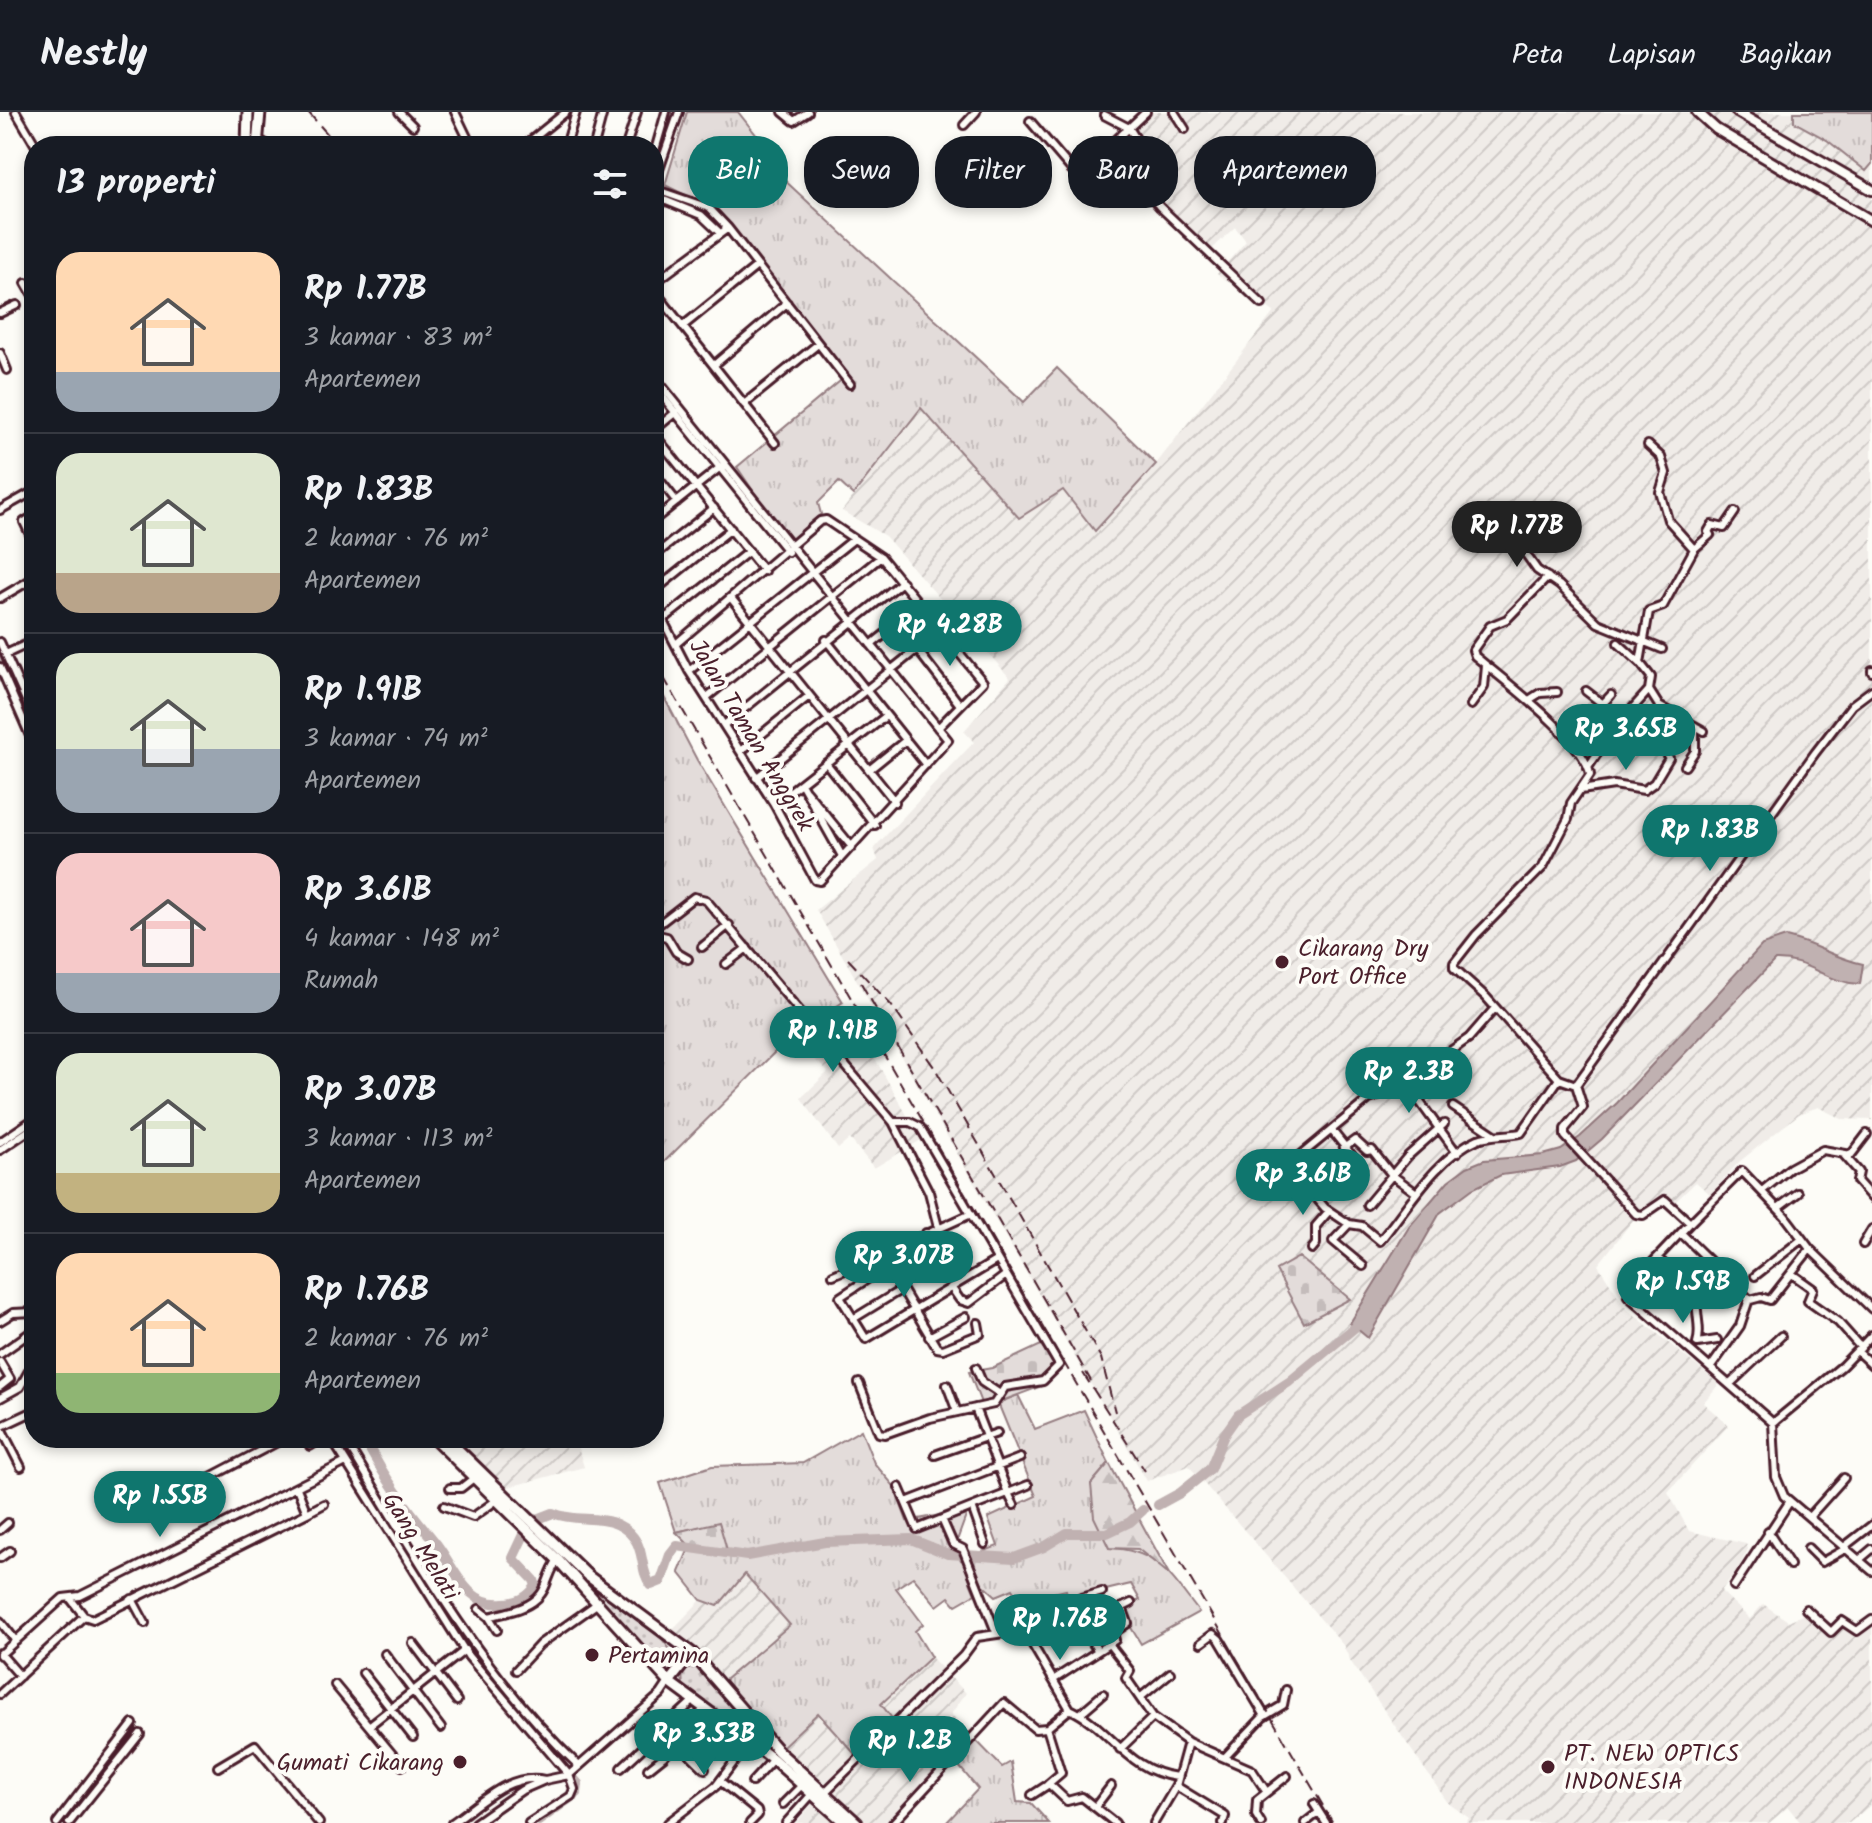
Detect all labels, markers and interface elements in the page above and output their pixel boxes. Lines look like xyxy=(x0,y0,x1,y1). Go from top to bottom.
text: Nestly xyxy=(40,25,147,85)
text: Peta xyxy=(1512,33,1563,78)
text: Lapisan xyxy=(1607,33,1696,78)
text: Bagikan xyxy=(1740,33,1832,78)
chip: Beli xyxy=(688,136,788,208)
chip: Sewa xyxy=(804,136,919,208)
chip: Filter xyxy=(935,136,1052,208)
chip: Baru xyxy=(1068,136,1178,208)
chip: Apartemen xyxy=(1194,136,1376,208)
text: 13 properti xyxy=(56,157,215,211)
icon: filters xyxy=(588,162,632,206)
text: Rp 1.77B xyxy=(304,263,427,317)
icon: home xyxy=(120,284,216,380)
text: 3 kamar · 83 m² xyxy=(304,317,492,359)
text: Apartemen xyxy=(304,359,421,401)
text: Rp 1.83B xyxy=(304,464,434,518)
icon: home xyxy=(120,485,216,581)
pin: Rp 1.77B xyxy=(1434,501,1600,569)
text: Rp 1.77B xyxy=(1470,506,1564,548)
text: 2 kamar · 76 m² xyxy=(304,518,488,560)
text: Apartemen xyxy=(304,560,421,602)
pin: Rp 4.28B xyxy=(867,600,1033,668)
text: Rp 4.28B xyxy=(897,605,1003,647)
street label: Jalan Taman Anggrek xyxy=(678,632,824,840)
text: Rp 1.91B xyxy=(304,664,423,718)
icon: home xyxy=(120,685,216,781)
pin: Rp 3.65B xyxy=(1543,704,1709,772)
text: Rp 3.65B xyxy=(1574,709,1678,751)
text: 3 kamar · 74 m² xyxy=(304,718,488,760)
text: Apartemen xyxy=(304,760,421,802)
pin: Rp 1.83B xyxy=(1627,805,1793,873)
text: Rp 1.83B xyxy=(1660,810,1760,852)
text: Rp 3.61B xyxy=(304,864,432,918)
icon: home xyxy=(120,885,216,981)
text: 4 kamar · 148 m² xyxy=(304,918,499,960)
place label: Cikarang Dry Port Office xyxy=(1298,930,1429,997)
marker: Cikarang Dry Port Office xyxy=(1273,953,1291,971)
text: Rumah xyxy=(304,960,379,1002)
pin: Rp 1.91B xyxy=(750,1006,916,1074)
text: Rp 1.91B xyxy=(788,1011,878,1053)
pin: Rp 2.3B xyxy=(1335,1047,1483,1115)
text: Rp 2.3B xyxy=(1363,1052,1455,1094)
text: Rp 3.07B xyxy=(304,1064,437,1118)
icon: home xyxy=(120,1085,216,1181)
text: 3 kamar · 113 m² xyxy=(304,1118,492,1160)
pin: Rp 3.61B xyxy=(1220,1149,1386,1217)
text: Rp 3.61B xyxy=(1254,1154,1352,1196)
text: Apartemen xyxy=(304,1160,421,1202)
pin: Rp 3.07B xyxy=(821,1231,987,1299)
text: Rp 3.07B xyxy=(853,1236,955,1278)
pin: Rp 1.59B xyxy=(1600,1257,1766,1325)
text: Rp 1.59B xyxy=(1635,1262,1731,1304)
text: Rp 1.76B xyxy=(304,1264,430,1318)
icon: home xyxy=(120,1285,216,1381)
text: 2 kamar · 76 m² xyxy=(304,1318,488,1360)
text: Apartemen xyxy=(304,1360,421,1402)
pin: Rp 1.55B xyxy=(77,1471,243,1539)
text: Rp 1.55B xyxy=(112,1476,208,1518)
street label: Gang Melati xyxy=(371,1485,469,1610)
pin: Rp 1.76B xyxy=(977,1594,1143,1662)
text: Rp 1.76B xyxy=(1012,1599,1108,1641)
place label: Pertamina xyxy=(608,1637,709,1676)
marker: Pertamina xyxy=(583,1646,601,1664)
pin: Rp 3.53B xyxy=(621,1709,787,1777)
text: Rp 3.53B xyxy=(652,1714,756,1756)
pin: Rp 1.2B xyxy=(836,1716,984,1784)
text: Rp 1.2B xyxy=(867,1721,953,1763)
place label: PT. NEW OPTICS INDONESIA xyxy=(1564,1735,1739,1802)
place label: Gumati Cikarang xyxy=(277,1744,444,1783)
marker: Gumati Cikarang xyxy=(451,1753,469,1771)
marker: PT. NEW OPTICS INDONESIA xyxy=(1539,1758,1557,1776)

